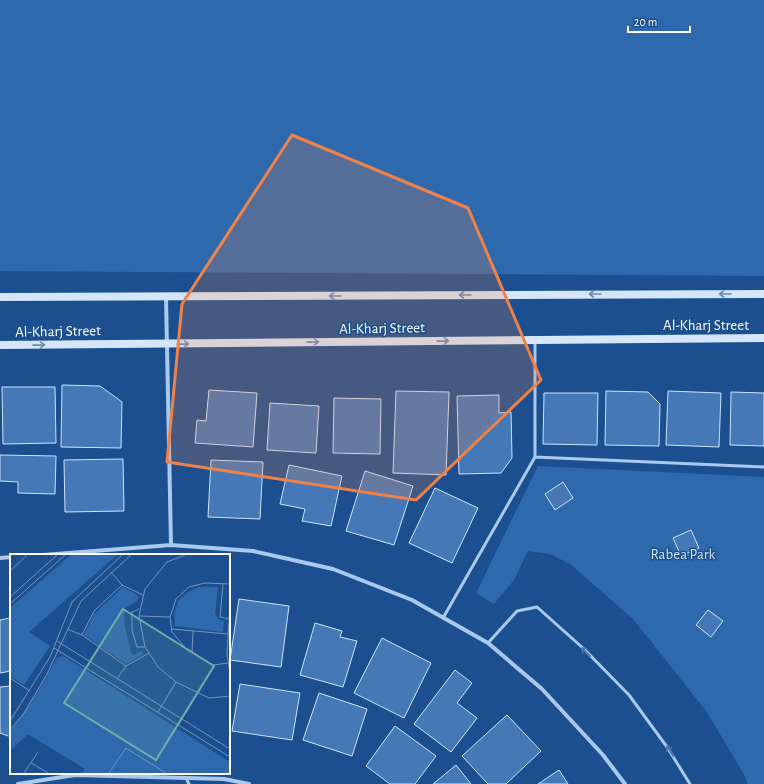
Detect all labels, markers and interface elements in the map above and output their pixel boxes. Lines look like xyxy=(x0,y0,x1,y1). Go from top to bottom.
scale bar xyxy=(628,8,690,34)
text: 20 m xyxy=(634,16,657,28)
one-way arrow xyxy=(589,290,602,298)
one-way arrow xyxy=(719,290,732,298)
one-way arrow xyxy=(459,291,472,299)
one-way arrow xyxy=(329,292,342,300)
street label: Al-Kharj Street xyxy=(663,318,749,333)
street label: Al-Kharj Street xyxy=(339,320,425,337)
street label: Al-Kharj Street xyxy=(15,323,101,340)
one-way arrow xyxy=(436,337,449,345)
one-way arrow xyxy=(306,339,319,346)
one-way arrow xyxy=(176,340,189,348)
one-way arrow xyxy=(32,341,45,349)
park label: Rabea Park xyxy=(651,547,716,562)
inset map xyxy=(10,554,230,774)
one-way arrow xyxy=(581,647,591,657)
one-way arrow xyxy=(665,745,673,757)

